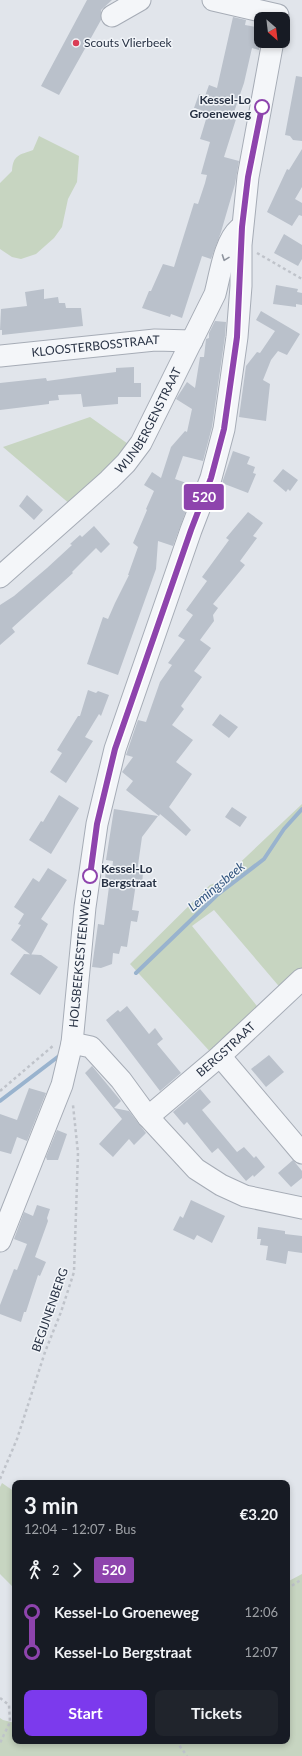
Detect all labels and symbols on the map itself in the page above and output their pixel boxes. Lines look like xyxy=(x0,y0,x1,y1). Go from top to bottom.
north arrow xyxy=(254,12,290,48)
place label: Scouts Vlierbeek xyxy=(84,35,173,50)
marker: Scouts Vlierbeek xyxy=(71,38,81,48)
place label: Kessel-Lo Groeneweg xyxy=(189,92,252,121)
marker: Kessel-Lo Groeneweg xyxy=(254,99,270,115)
one-way arrow xyxy=(221,255,229,262)
street label: KLOOSTERBOSSTRAAT xyxy=(31,332,160,360)
street label: WIJNBERGENSTRAAT xyxy=(112,365,184,477)
line badge: 520 xyxy=(181,484,227,510)
water label: Lemingsbeek xyxy=(184,857,248,914)
place label: Kessel-Lo Bergstraat xyxy=(101,861,157,890)
marker: Kessel-Lo Bergstraat xyxy=(82,868,98,884)
street label: HOLSBEEKSESTEENWEG xyxy=(66,888,95,1028)
street label: BERGSTRAAT xyxy=(193,1019,258,1080)
street label: BEGIJNENBERG xyxy=(28,1266,71,1354)

